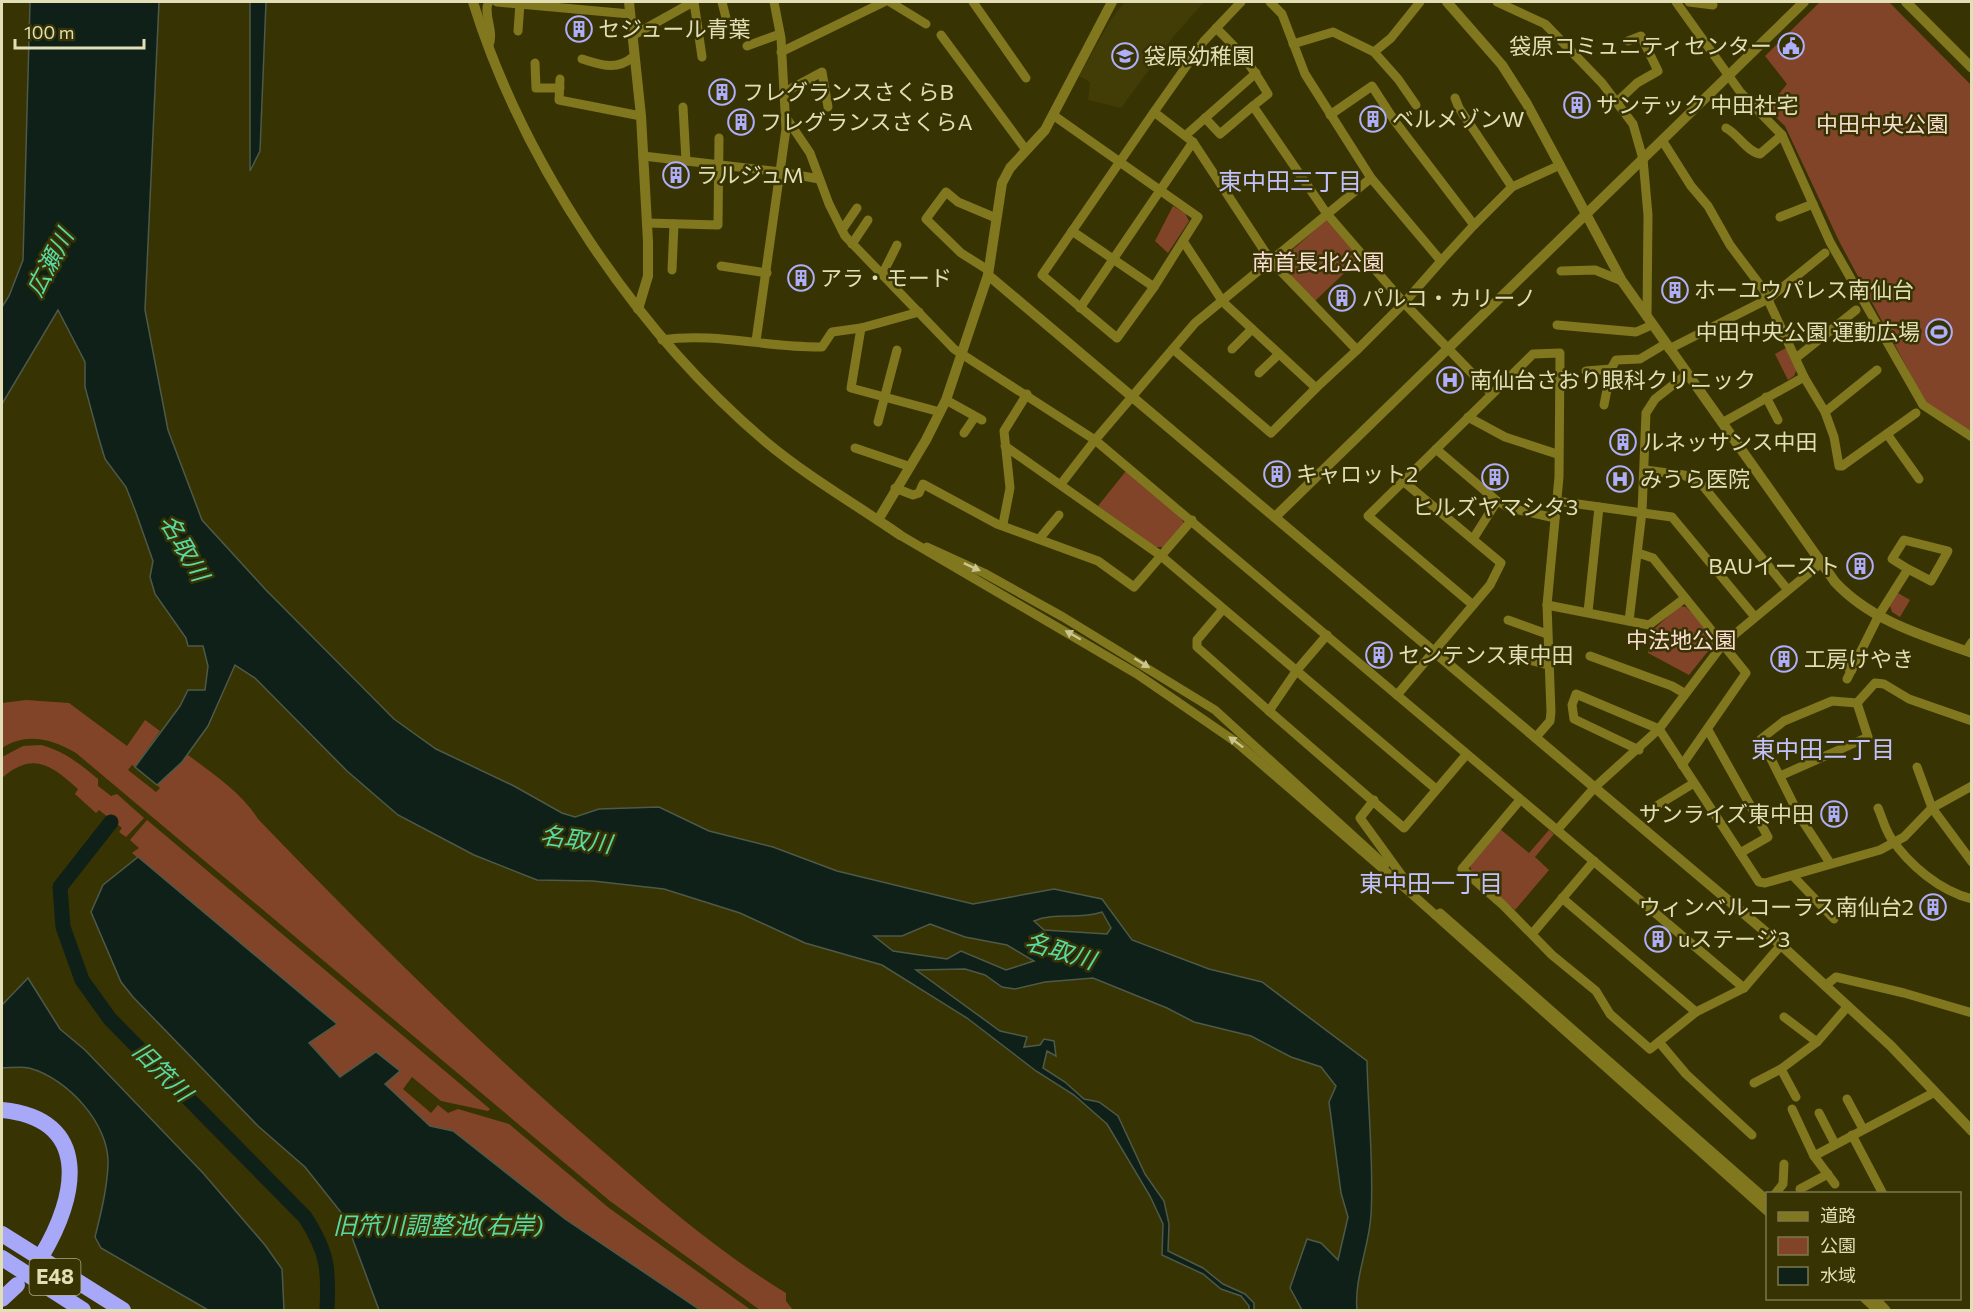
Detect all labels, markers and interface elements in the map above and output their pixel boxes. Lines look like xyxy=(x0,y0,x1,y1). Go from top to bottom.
scale bar xyxy=(15,12,144,50)
building icon: セジュール青葉 xyxy=(564,14,594,44)
place label: セジュール青葉 xyxy=(598,15,750,42)
text: 100 m xyxy=(24,21,74,43)
public building icon: 袋原コミュニティセンター xyxy=(1776,31,1806,61)
place label: 袋原コミュニティセンター xyxy=(1509,32,1772,59)
school or university icon: 袋原幼稚園 xyxy=(1110,41,1140,71)
place label: 袋原幼稚園 xyxy=(1144,42,1254,69)
building icon: フレグランスさくらB xyxy=(707,77,737,107)
place label: フレグランスさくらB xyxy=(742,78,954,105)
building icon: サンテック 中田社宅 xyxy=(1562,90,1592,120)
place label: サンテック 中田社宅 xyxy=(1596,91,1798,118)
building icon: ベルメゾンW xyxy=(1358,104,1388,134)
place label: ベルメゾンW xyxy=(1392,105,1524,132)
building icon: フレグランスさくらA xyxy=(726,107,756,137)
place label: フレグランスさくらA xyxy=(760,108,973,135)
park label: 中田中央公園 xyxy=(1816,110,1948,137)
building icon: ラルジュM xyxy=(661,160,691,190)
place label: ラルジュM xyxy=(696,161,804,188)
district label: 東中田三丁目 xyxy=(1218,166,1362,195)
water label: 広瀬川 xyxy=(19,221,80,301)
park label: 南首長北公園 xyxy=(1252,248,1384,275)
building icon: アラ・モード xyxy=(786,263,816,293)
place label: アラ・モード xyxy=(820,264,952,291)
building icon: ホーユウパレス南仙台 xyxy=(1660,275,1690,305)
place label: ホーユウパレス南仙台 xyxy=(1694,276,1914,303)
building icon: パルコ・カリーノ xyxy=(1327,283,1357,313)
place label: パルコ・カリーノ xyxy=(1362,284,1536,311)
sports icon: 中田中央公園 運動広場 xyxy=(1924,317,1954,347)
place label: 中田中央公園 運動広場 xyxy=(1696,318,1920,345)
hospital icon: 南仙台さおり眼科クリニック xyxy=(1435,365,1465,395)
place label: 南仙台さおり眼科クリニック xyxy=(1470,366,1756,393)
building icon: ルネッサンス中田 xyxy=(1608,427,1638,457)
place label: ルネッサンス中田 xyxy=(1642,428,1818,455)
building icon: キャロット2 xyxy=(1262,459,1292,489)
place label: キャロット2 xyxy=(1296,460,1418,487)
building icon: ヒルズヤマシタ3 xyxy=(1480,462,1510,492)
hospital icon: みうら医院 xyxy=(1605,464,1635,494)
place label: みうら医院 xyxy=(1640,465,1750,492)
place label: ヒルズヤマシタ3 xyxy=(1412,493,1578,520)
water label: 名取川 xyxy=(155,509,217,588)
building icon: BAUイースト xyxy=(1845,551,1875,581)
place label: BAUイースト xyxy=(1708,552,1840,579)
one-way arrow xyxy=(964,563,981,572)
park label: 中法地公園 xyxy=(1626,626,1736,653)
one-way arrow xyxy=(1065,630,1081,641)
building icon: センテンス東中田 xyxy=(1364,640,1394,670)
place label: センテンス東中田 xyxy=(1398,641,1574,668)
building icon: 工房けやき xyxy=(1769,644,1799,674)
place label: 工房けやき xyxy=(1804,645,1914,672)
one-way arrow xyxy=(1134,658,1150,669)
district label: 東中田二丁目 xyxy=(1751,734,1895,763)
one-way arrow xyxy=(1228,736,1244,749)
building icon: サンライズ東中田 xyxy=(1819,799,1849,829)
place label: サンライズ東中田 xyxy=(1639,800,1814,827)
water label: 名取川 xyxy=(539,819,617,858)
district label: 東中田一丁目 xyxy=(1359,868,1503,897)
building icon: ウィンベルコーラス南仙台2 xyxy=(1918,892,1948,922)
place label: ウィンベルコーラス南仙台2 xyxy=(1639,893,1914,920)
building icon: uステージ3 xyxy=(1643,924,1673,954)
water label: 名取川 xyxy=(1022,925,1102,975)
place label: uステージ3 xyxy=(1678,925,1790,952)
water label: 旧笊川 xyxy=(127,1035,201,1109)
legend xyxy=(1766,1192,1961,1300)
text: 道路 xyxy=(1820,1204,1856,1226)
water label: 旧笊川調整池(右岸) xyxy=(333,1210,543,1239)
text: 公園 xyxy=(1820,1234,1856,1256)
road number: E48 xyxy=(29,1259,80,1295)
text: 水域 xyxy=(1820,1264,1856,1286)

